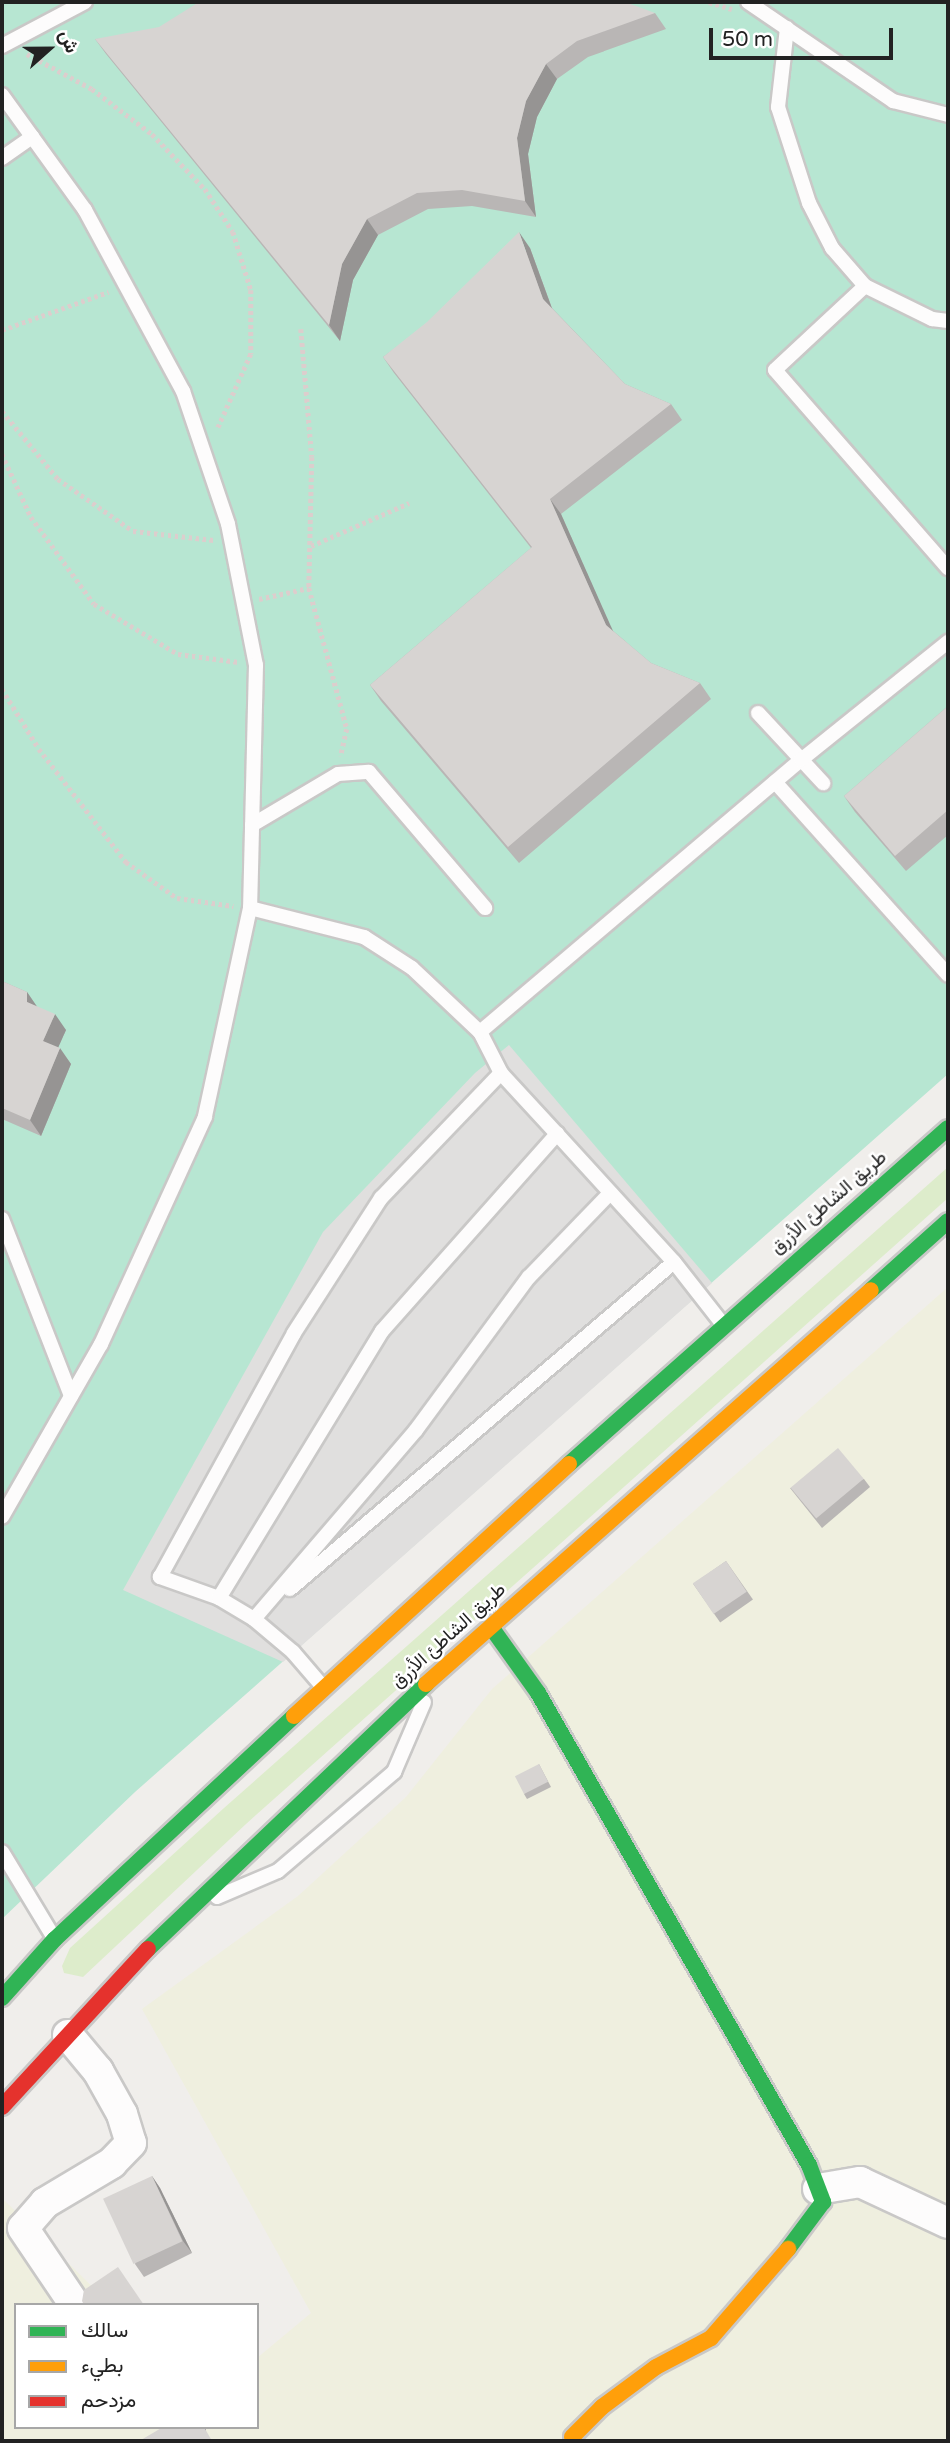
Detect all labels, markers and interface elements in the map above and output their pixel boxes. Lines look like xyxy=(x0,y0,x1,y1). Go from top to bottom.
north arrow xyxy=(14,14,84,84)
scale bar xyxy=(712,14,896,58)
text: ش xyxy=(54,27,83,56)
text: 50 m xyxy=(722,27,773,52)
street label: طريق الشاطئ الأزرق xyxy=(766,1146,892,1260)
street label: طريق الشاطئ الأزرق xyxy=(387,1579,511,1693)
legend xyxy=(14,2303,259,2429)
text: سالك xyxy=(81,2318,128,2343)
text: بطيء xyxy=(81,2353,124,2378)
text: مزدحم xyxy=(81,2388,136,2413)

